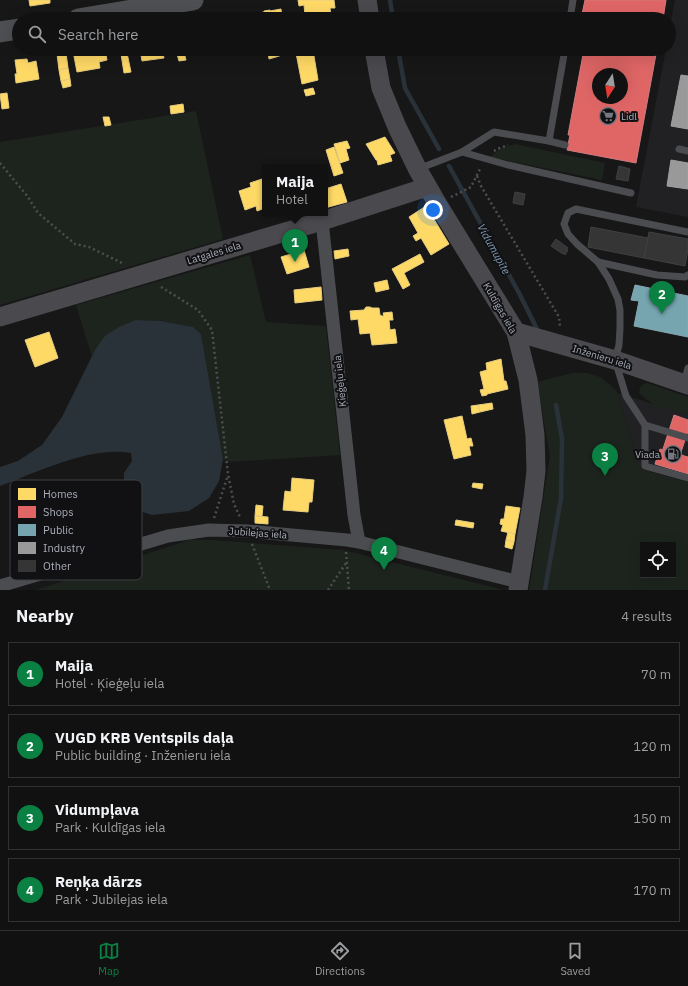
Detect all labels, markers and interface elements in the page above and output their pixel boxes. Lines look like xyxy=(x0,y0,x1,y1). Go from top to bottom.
search box xyxy=(12,12,676,56)
icon: search xyxy=(26,23,48,45)
text: Search here xyxy=(58,25,138,44)
north arrow xyxy=(592,68,628,104)
supermarket icon: Lidl xyxy=(598,106,618,126)
place label: Lidl xyxy=(621,110,637,123)
popup xyxy=(262,164,328,216)
text: Maija xyxy=(276,172,314,191)
text: Hotel xyxy=(276,191,308,208)
your location xyxy=(423,200,443,220)
water label: Vidumupīte xyxy=(474,221,514,277)
pin: 1 xyxy=(282,229,308,262)
street label: Latgales iela xyxy=(185,238,243,267)
street label: Kuldīgas iela xyxy=(480,280,520,336)
pin: 2 xyxy=(649,281,675,314)
street label: Inženieru iela xyxy=(571,342,634,372)
street label: Ķieģeļu iela xyxy=(331,354,349,407)
pin: 3 xyxy=(592,443,618,476)
fuel station icon: Viada xyxy=(663,444,683,464)
place label: Viada xyxy=(635,448,661,461)
legend xyxy=(10,480,142,580)
text: Homes xyxy=(43,487,78,501)
text: Shops xyxy=(43,505,74,519)
text: Public xyxy=(43,523,74,537)
street label: Jubilejas iela xyxy=(228,524,288,542)
pin: 4 xyxy=(371,537,397,570)
text: Industry xyxy=(43,541,86,555)
map controls xyxy=(640,542,676,578)
button: locate xyxy=(640,542,676,578)
text: Other xyxy=(43,559,71,573)
text: Nearby xyxy=(16,605,74,627)
text: 4 results xyxy=(621,608,672,625)
text: Maija xyxy=(55,656,93,675)
text: 1 xyxy=(26,666,34,683)
text: 70 m xyxy=(641,666,671,683)
text: Hotel · Ķieģeļu iela xyxy=(55,675,164,692)
text: VUGD KRB Ventspils daļa xyxy=(55,728,234,747)
text: 2 xyxy=(26,738,34,755)
text: 120 m xyxy=(633,738,671,755)
text: Public building · Inženieru iela xyxy=(55,747,231,764)
text: Vidumpļava xyxy=(55,800,139,819)
text: 3 xyxy=(26,810,34,827)
text: 150 m xyxy=(633,810,671,827)
text: Park · Kuldīgas iela xyxy=(55,819,166,836)
text: Reņķa dārzs xyxy=(55,872,142,891)
text: 4 xyxy=(26,882,34,899)
text: 170 m xyxy=(633,882,671,899)
text: Park · Jubilejas iela xyxy=(55,891,168,908)
tab: Map xyxy=(98,940,120,978)
tab: Directions xyxy=(315,940,365,978)
tab: Saved xyxy=(560,940,590,978)

